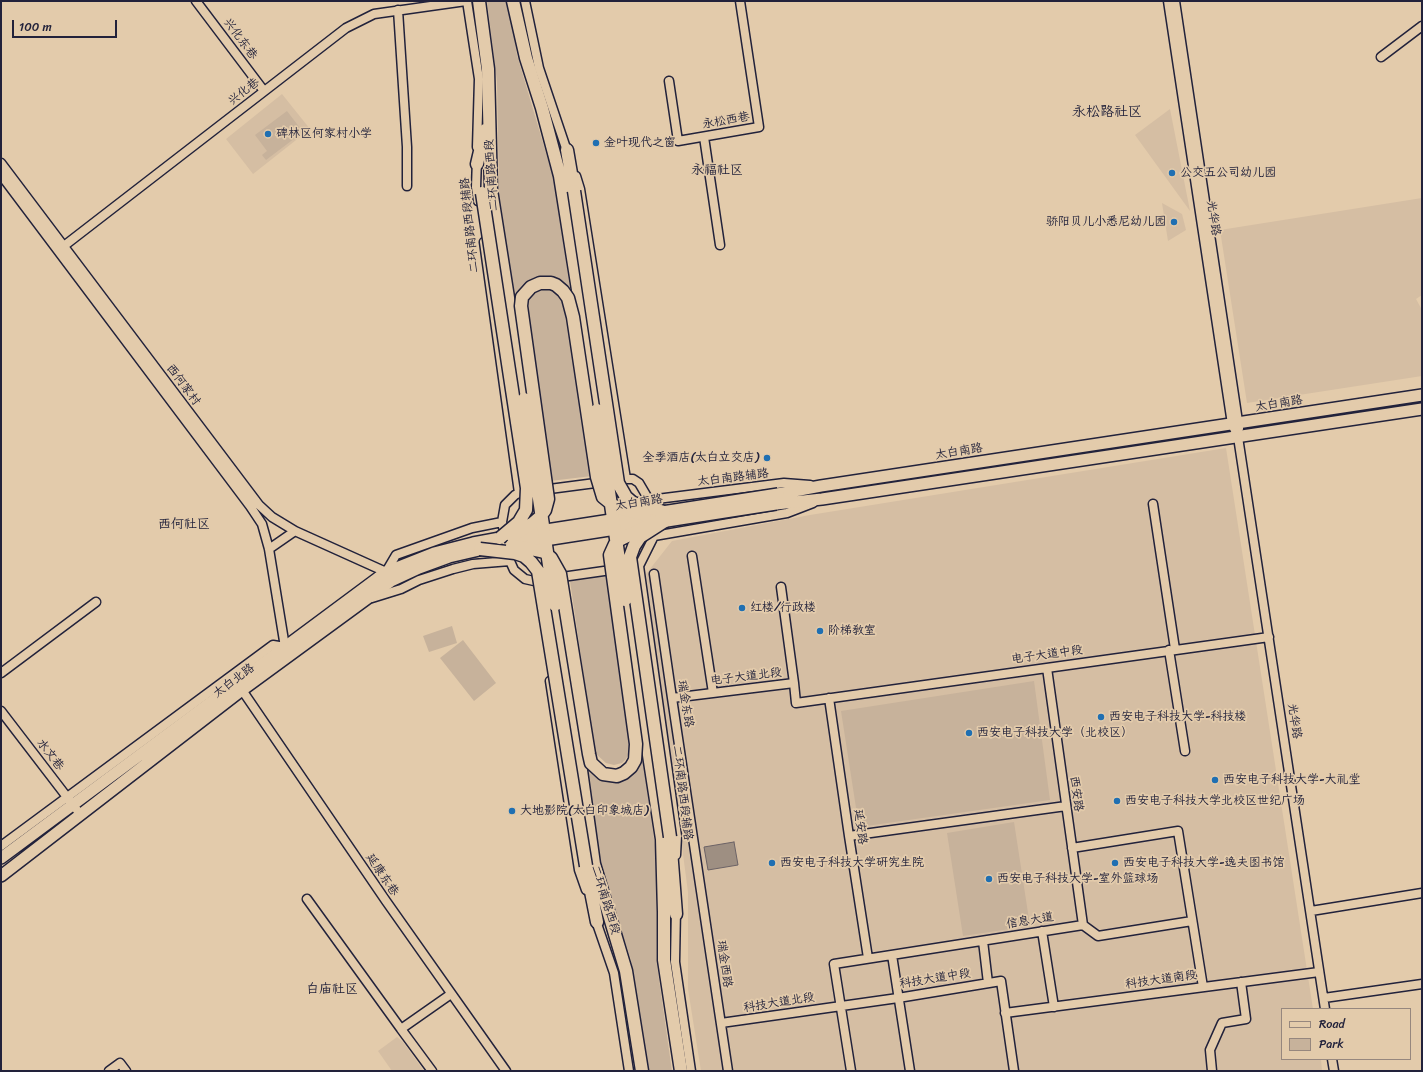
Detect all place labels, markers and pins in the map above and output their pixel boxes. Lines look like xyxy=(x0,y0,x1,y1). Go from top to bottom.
place label: 碑林区何家村小学 xyxy=(276,127,372,141)
marker: 碑林区何家村小学 xyxy=(263,129,273,139)
place label: 金叶现代之窗 xyxy=(604,136,676,150)
marker: 金叶现代之窗 xyxy=(591,138,601,148)
place label: 公交五公司幼儿园 xyxy=(1180,166,1276,180)
marker: 公交五公司幼儿园 xyxy=(1167,168,1177,178)
place label: 骄阳贝儿小悉尼幼儿园 xyxy=(1046,215,1166,229)
marker: 骄阳贝儿小悉尼幼儿园 xyxy=(1169,217,1179,227)
place label: 全季酒店(太白立交店) xyxy=(643,451,759,465)
marker: 全季酒店(太白立交店) xyxy=(762,453,772,463)
place label: 红楼/行政楼 xyxy=(750,601,816,615)
marker: 红楼/行政楼 xyxy=(737,603,747,613)
place label: 阶梯教室 xyxy=(828,624,876,638)
marker: 阶梯教室 xyxy=(815,626,825,636)
place label: 西安电子科技大学-科技楼 xyxy=(1109,710,1247,724)
marker: 西安电子科技大学-科技楼 xyxy=(1096,712,1106,722)
place label: 西安电子科技大学（北校区） xyxy=(977,726,1133,740)
marker: 西安电子科技大学（北校区） xyxy=(964,728,974,738)
place label: 西安电子科技大学-大礼堂 xyxy=(1223,773,1361,787)
marker: 西安电子科技大学-大礼堂 xyxy=(1210,775,1220,785)
place label: 西安电子科技大学北校区世纪广场 xyxy=(1125,794,1305,808)
marker: 西安电子科技大学北校区世纪广场 xyxy=(1112,796,1122,806)
place label: 大地影院(太白印象城店) xyxy=(520,804,648,818)
marker: 大地影院(太白印象城店) xyxy=(507,806,517,816)
place label: 西安电子科技大学研究生院 xyxy=(780,856,924,870)
place label: 西安电子科技大学-逸夫图书馆 xyxy=(1123,856,1285,870)
marker: 西安电子科技大学研究生院 xyxy=(767,858,777,868)
marker: 西安电子科技大学-逸夫图书馆 xyxy=(1110,858,1120,868)
place label: 西安电子科技大学-室外篮球场 xyxy=(997,872,1159,886)
marker: 西安电子科技大学-室外篮球场 xyxy=(984,874,994,884)

